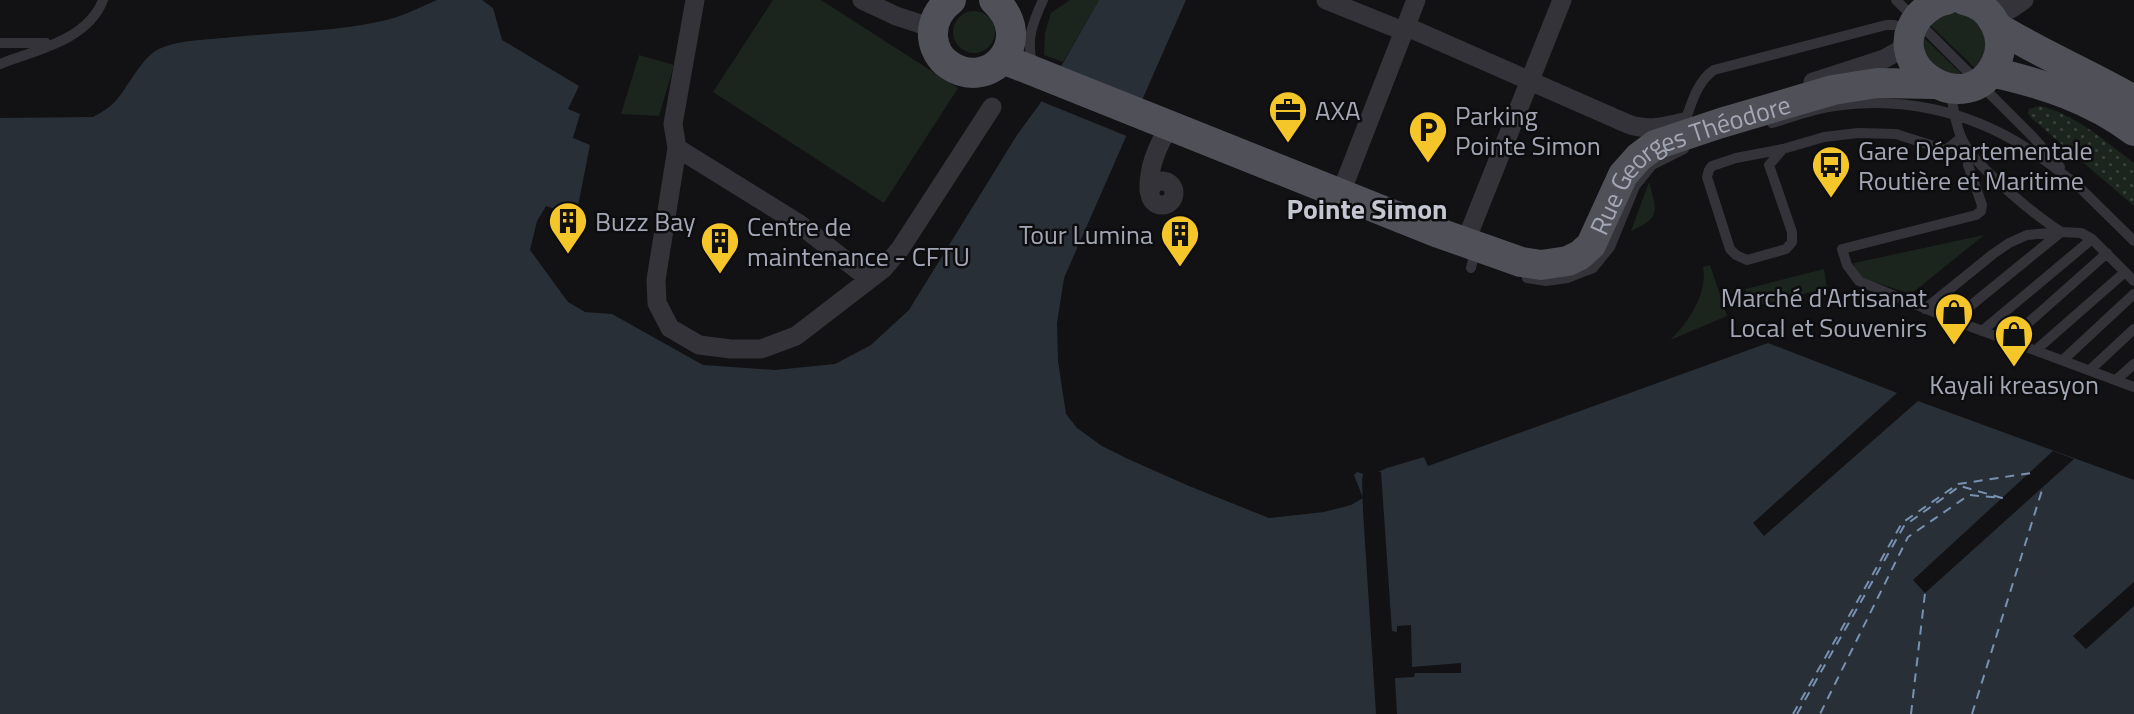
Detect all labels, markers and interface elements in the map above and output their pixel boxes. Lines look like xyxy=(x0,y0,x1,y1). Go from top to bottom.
street label: Rue Georges Théodore xyxy=(1579,84,1795,241)
office icon: AXA xyxy=(1267,89,1309,144)
place label: AXA xyxy=(1315,91,1361,130)
place label: Parking Pointe Simon xyxy=(1455,96,1601,165)
parking icon: Parking Pointe Simon xyxy=(1407,109,1449,164)
place label: Gare Départementale Routière et Maritime xyxy=(1858,131,2093,200)
bus stop icon: Gare Départementale Routière et Maritime xyxy=(1810,144,1852,199)
district label: Pointe Simon xyxy=(1286,187,1448,230)
building icon: Buzz Bay xyxy=(547,200,589,255)
place label: Buzz Bay xyxy=(595,202,696,241)
place label: Centre de maintenance - CFTU xyxy=(747,207,970,276)
building icon: Tour Lumina xyxy=(1159,213,1201,268)
place label: Tour Lumina xyxy=(1019,215,1153,254)
building icon: Centre de maintenance - CFTU xyxy=(699,220,741,275)
place label: Marché d'Artisanat Local et Souvenirs xyxy=(1721,278,1927,347)
shop icon: Marché d'Artisanat Local et Souvenirs xyxy=(1933,291,1975,346)
shop icon: Kayali kreasyon xyxy=(1993,313,2035,368)
place label: Kayali kreasyon xyxy=(1929,365,2099,404)

